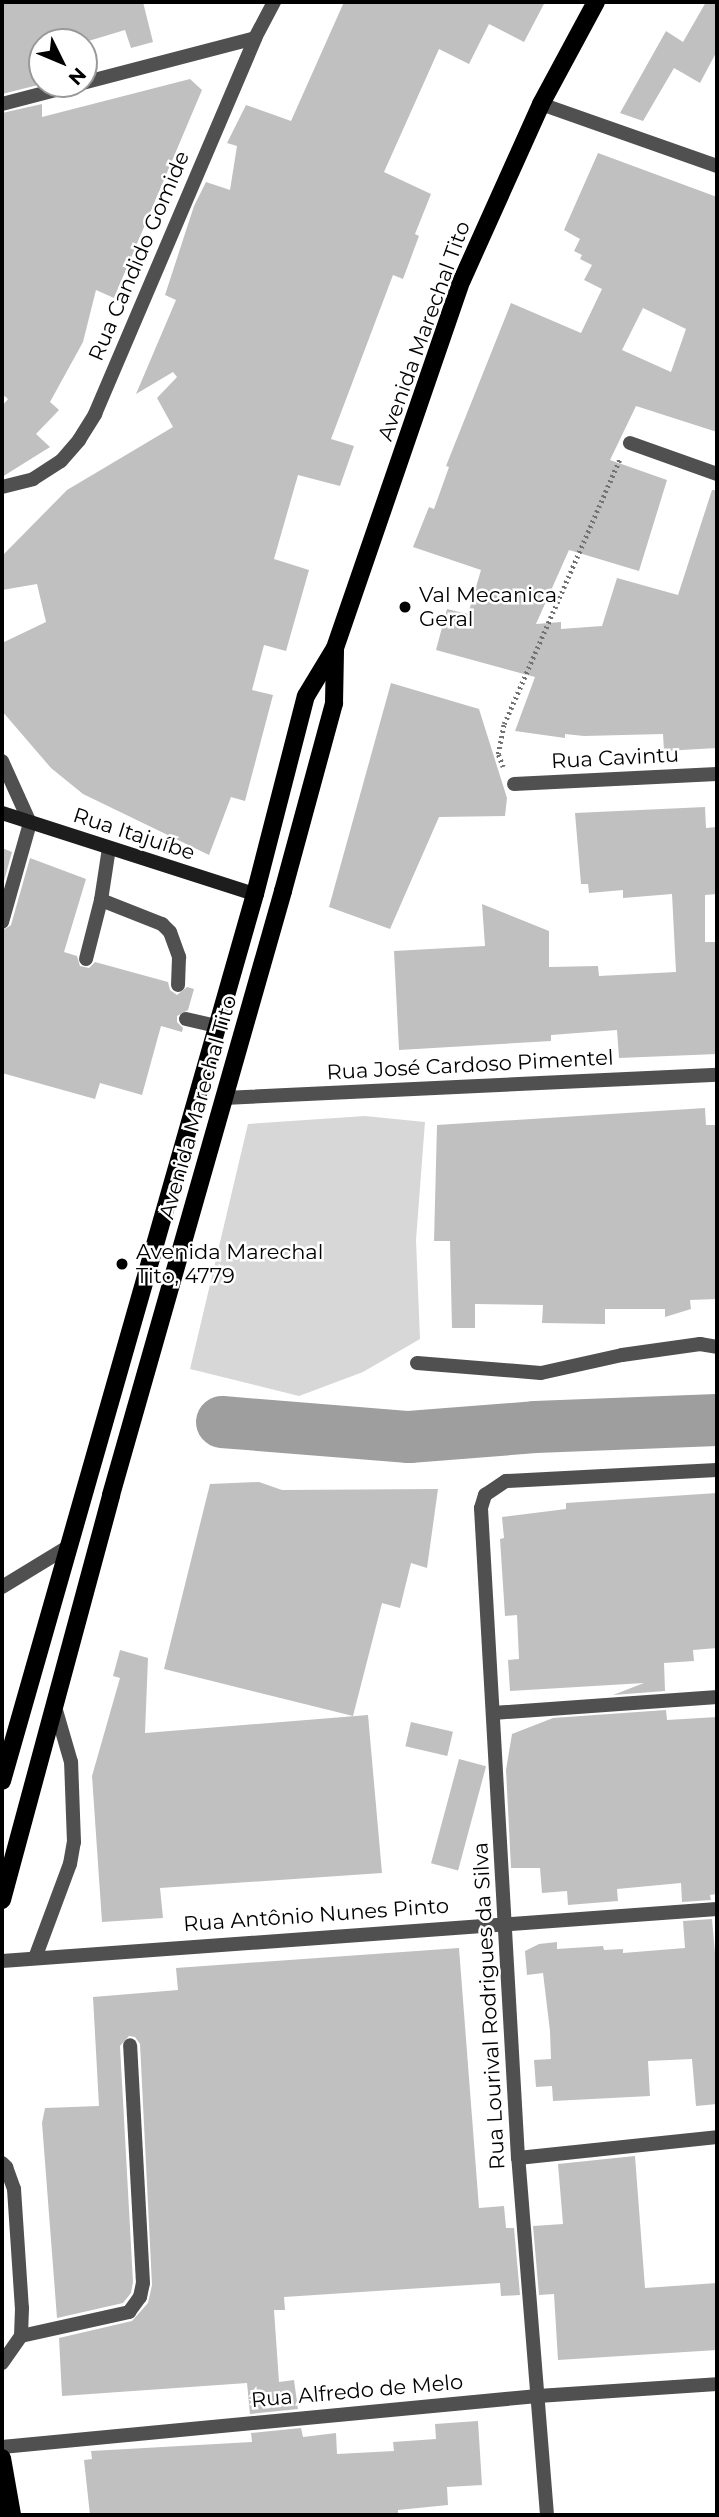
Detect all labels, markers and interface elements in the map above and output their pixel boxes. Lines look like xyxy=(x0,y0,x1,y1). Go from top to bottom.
north arrow xyxy=(28,28,98,98)
text: N xyxy=(64,63,91,90)
street label: Rua Candido Gomide xyxy=(83,147,195,365)
street label: Avenida Marechal Tito xyxy=(373,218,475,444)
place label: Val Mecanica Geral xyxy=(419,582,557,632)
marker: Val Mecanica Geral xyxy=(397,599,413,615)
street label: Rua Cavintu xyxy=(550,742,680,774)
street label: Rua Itajuíbe xyxy=(70,802,198,866)
street label: Avenida Marechal Tito xyxy=(154,992,242,1222)
street label: Rua José Cardoso Pimentel xyxy=(326,1045,614,1085)
place label: Avenida Marechal Tito, 4779 xyxy=(136,1239,323,1289)
marker: Avenida Marechal Tito, 4779 xyxy=(114,1256,130,1272)
street label: Rua Lourival Rodrigues da Silva xyxy=(468,1841,510,2171)
street label: Rua Antônio Nunes Pinto xyxy=(182,1893,450,1937)
street label: Rua Alfredo de Melo xyxy=(250,2369,464,2413)

